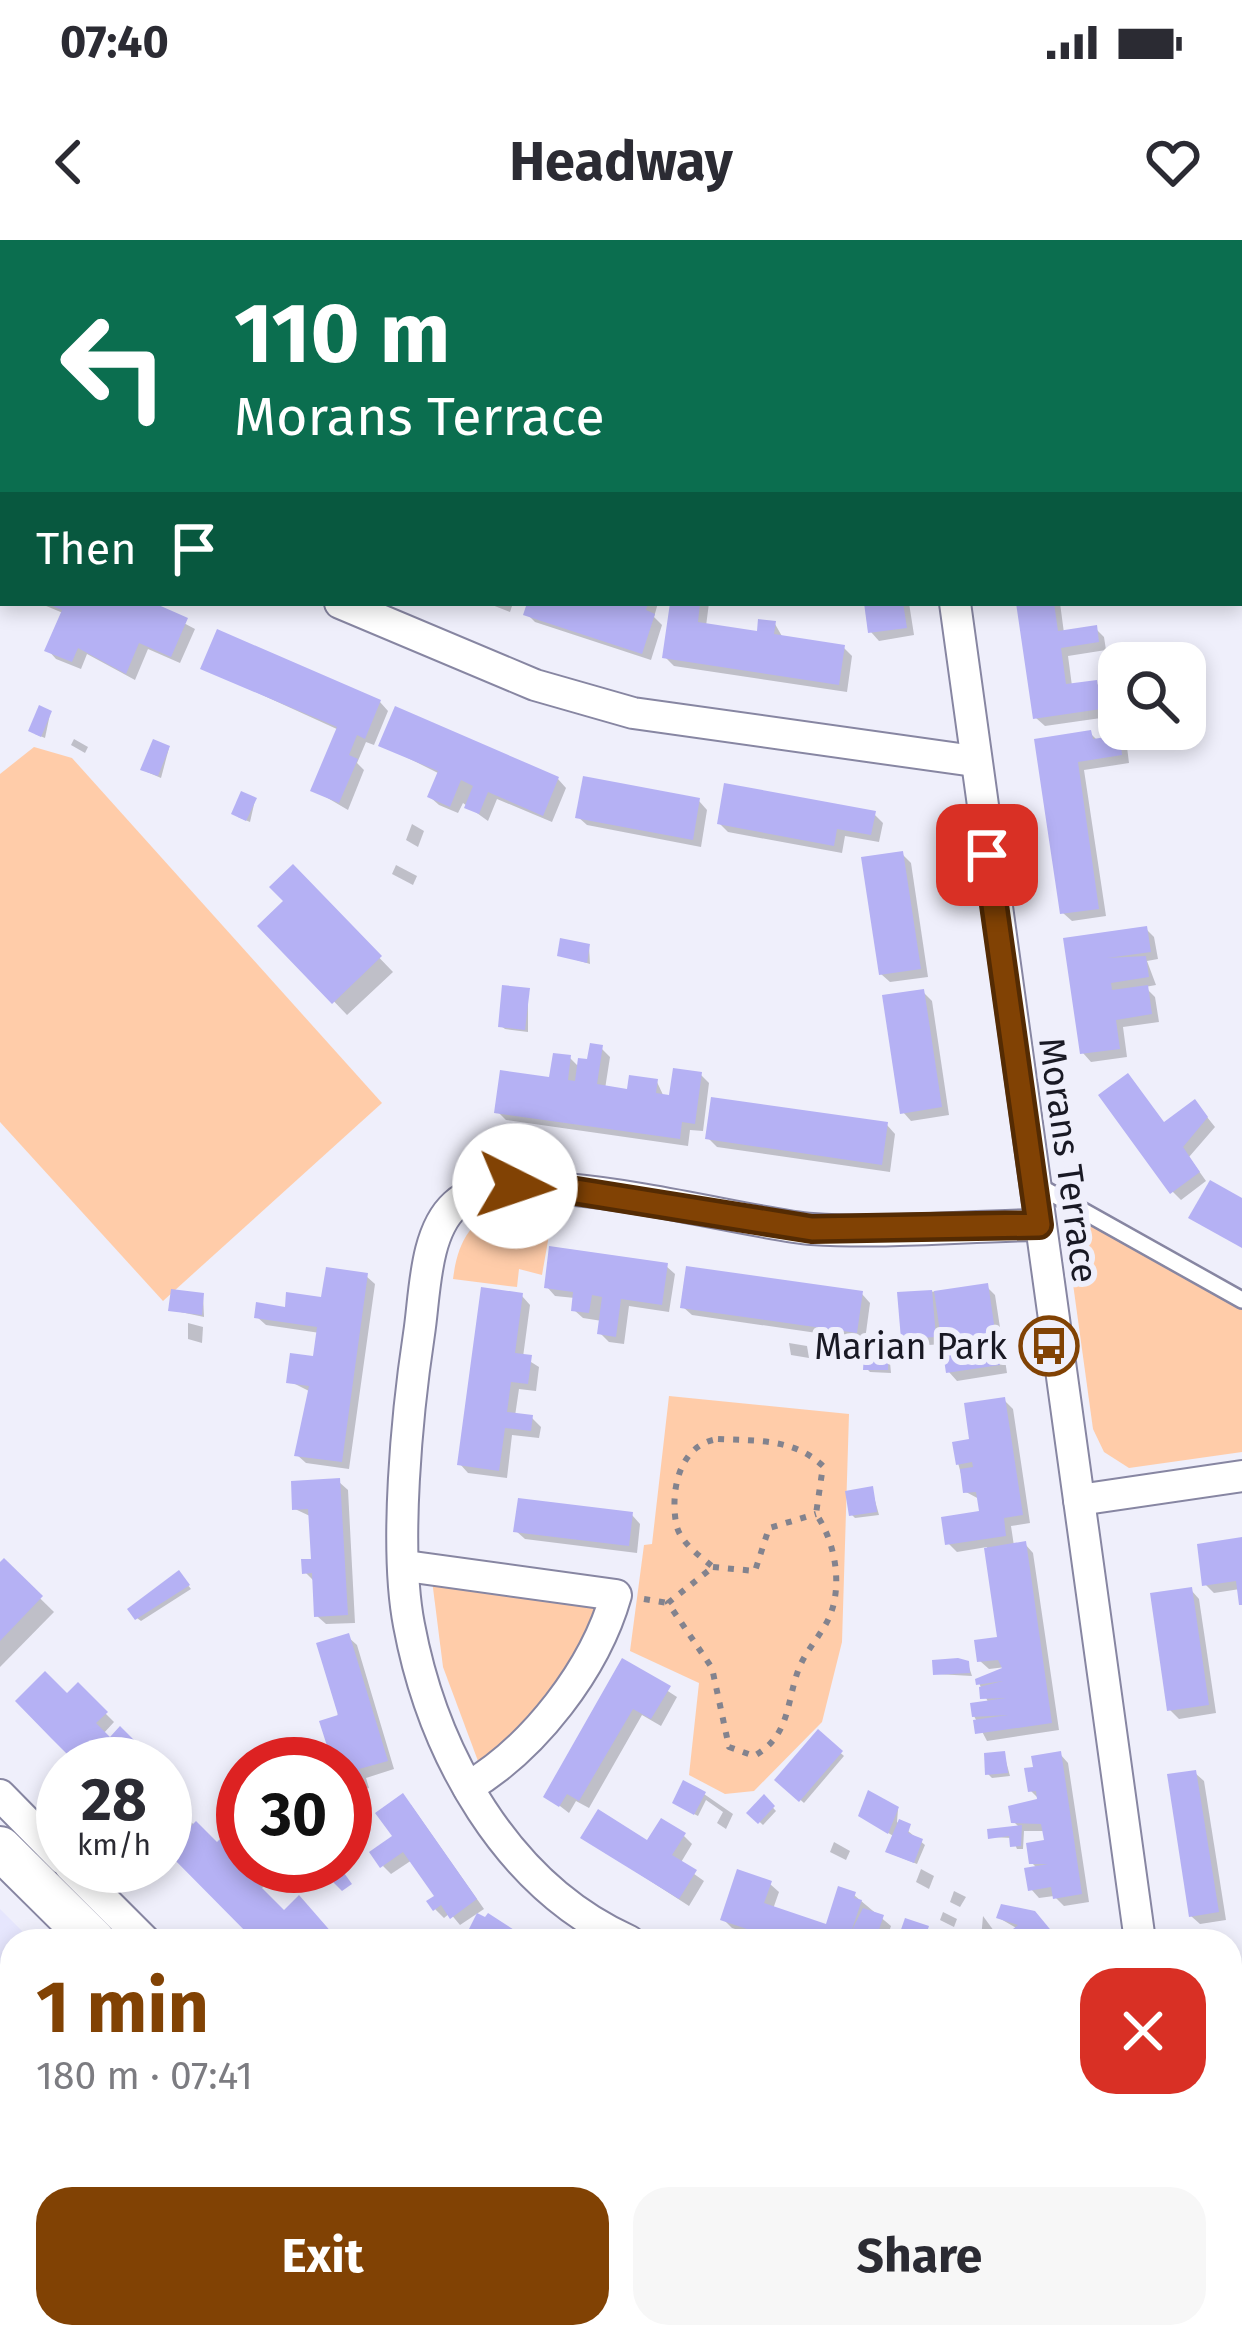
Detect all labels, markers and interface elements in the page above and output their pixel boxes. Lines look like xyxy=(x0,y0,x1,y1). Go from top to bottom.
text: 07:40 xyxy=(60,15,169,69)
icon: back xyxy=(36,129,102,195)
icon: heart xyxy=(1140,129,1206,195)
text: Headway xyxy=(509,130,733,194)
text: 110 m xyxy=(234,283,450,384)
icon: left xyxy=(36,288,192,444)
text: Morans Terrace xyxy=(234,385,605,449)
icon: arrive xyxy=(161,516,227,582)
text: Then xyxy=(36,522,137,576)
map controls xyxy=(1098,642,1206,750)
button: search xyxy=(1098,642,1206,750)
pin xyxy=(936,804,1038,906)
icon: arrive xyxy=(954,822,1020,888)
street label: Morans Terrace xyxy=(1029,1035,1107,1286)
position arrow xyxy=(452,1123,578,1249)
bus stop icon: Marian Park xyxy=(1018,1315,1080,1377)
place label: Marian Park xyxy=(814,1325,1008,1369)
speed limit sign: 30 xyxy=(216,1737,372,1893)
text: 28 xyxy=(81,1764,147,1836)
text: km/h xyxy=(77,1827,151,1863)
text: 1 min xyxy=(36,1965,209,2051)
button: close xyxy=(1080,1968,1206,2094)
text: 180 m · 07:41 xyxy=(36,2053,253,2099)
button: Exit xyxy=(36,2187,609,2325)
button: Share xyxy=(633,2187,1206,2325)

